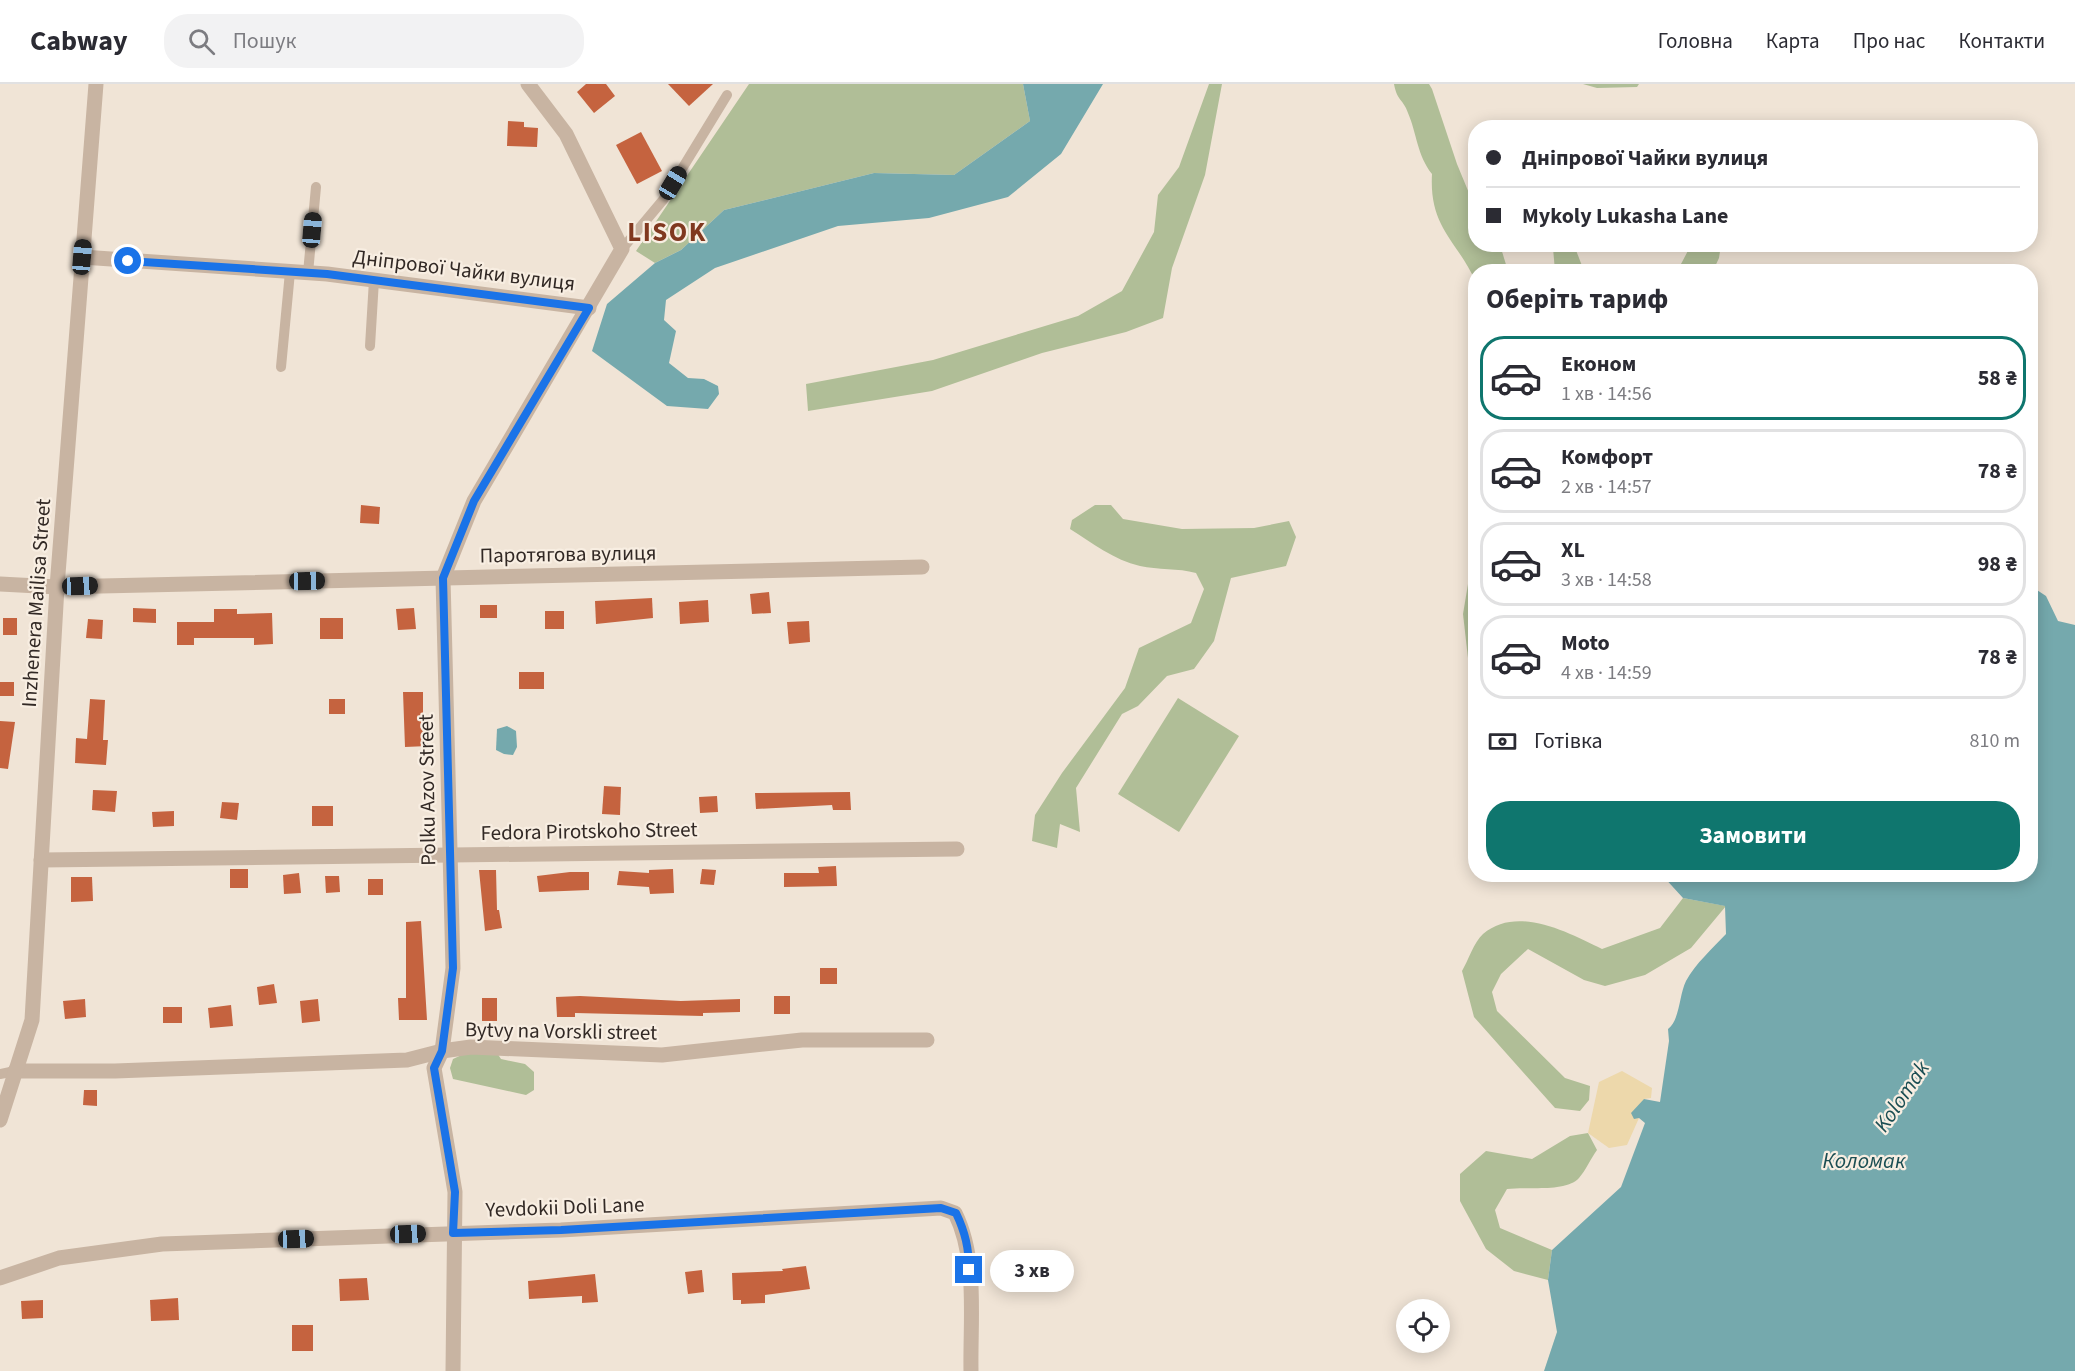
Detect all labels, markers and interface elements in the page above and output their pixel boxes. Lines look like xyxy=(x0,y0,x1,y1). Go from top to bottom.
search box xyxy=(164,14,584,68)
text: Cabway xyxy=(30,21,128,61)
icon: search xyxy=(185,25,218,58)
text: Пошук xyxy=(233,25,296,57)
text: Головна xyxy=(1658,26,1733,56)
text: Карта xyxy=(1766,26,1820,56)
text: Про нас xyxy=(1853,26,1925,56)
text: Контакти xyxy=(1958,26,2045,56)
text: Дніпрової Чайки вулиця xyxy=(1522,142,1768,174)
car xyxy=(656,163,690,203)
text: Mykoly Lukasha Lane xyxy=(1522,200,1728,232)
car xyxy=(301,211,323,249)
district label: LISOK xyxy=(627,213,707,252)
car xyxy=(71,238,93,276)
street label: Дніпрової Чайки вулиця xyxy=(351,241,577,299)
route start xyxy=(114,247,141,274)
text: Оберіть тариф xyxy=(1486,280,1668,319)
text: Економ xyxy=(1561,348,1636,380)
icon: car xyxy=(1489,351,1543,405)
text: 58 ₴ xyxy=(1978,362,2017,394)
text: 1 хв · 14:56 xyxy=(1561,380,1652,408)
text: Комфорт xyxy=(1561,441,1653,473)
icon: car xyxy=(1489,444,1543,498)
text: 78 ₴ xyxy=(1978,455,2017,487)
text: 2 хв · 14:57 xyxy=(1561,473,1652,501)
street label: Inzhenera Mailisa Street xyxy=(14,498,58,708)
text: XL xyxy=(1561,534,1585,566)
street label: Паротягова вулиця xyxy=(479,537,657,571)
icon: car xyxy=(1489,537,1543,591)
text: 98 ₴ xyxy=(1978,548,2017,580)
text: 3 хв · 14:58 xyxy=(1561,566,1652,594)
car xyxy=(289,572,325,590)
car xyxy=(62,576,98,596)
text: Moto xyxy=(1561,627,1610,659)
icon: car xyxy=(1489,630,1543,684)
text: 78 ₴ xyxy=(1978,641,2017,673)
text: 4 хв · 14:59 xyxy=(1561,659,1652,687)
street label: Polku Azov Street xyxy=(411,714,443,866)
icon: cash xyxy=(1486,725,1519,758)
text: Готівка xyxy=(1534,725,1603,757)
text: 810 m xyxy=(1970,727,2020,755)
button: Замовити xyxy=(1486,801,2020,870)
street label: Fedora Pirotskoho Street xyxy=(480,814,698,848)
street label: Bytvy na Vorskli street xyxy=(465,1014,657,1048)
water label: Kolomak xyxy=(1866,1054,1938,1139)
water label: Коломак xyxy=(1823,1145,1906,1177)
street label: Yevdokii Doli Lane xyxy=(484,1189,645,1225)
car xyxy=(390,1224,426,1244)
car xyxy=(278,1229,314,1249)
callout: 3 хв xyxy=(990,1249,1074,1291)
route end xyxy=(955,1256,982,1283)
text: 3 хв xyxy=(1014,1257,1050,1285)
map controls xyxy=(1396,1299,1450,1353)
button: locate xyxy=(1396,1299,1450,1353)

